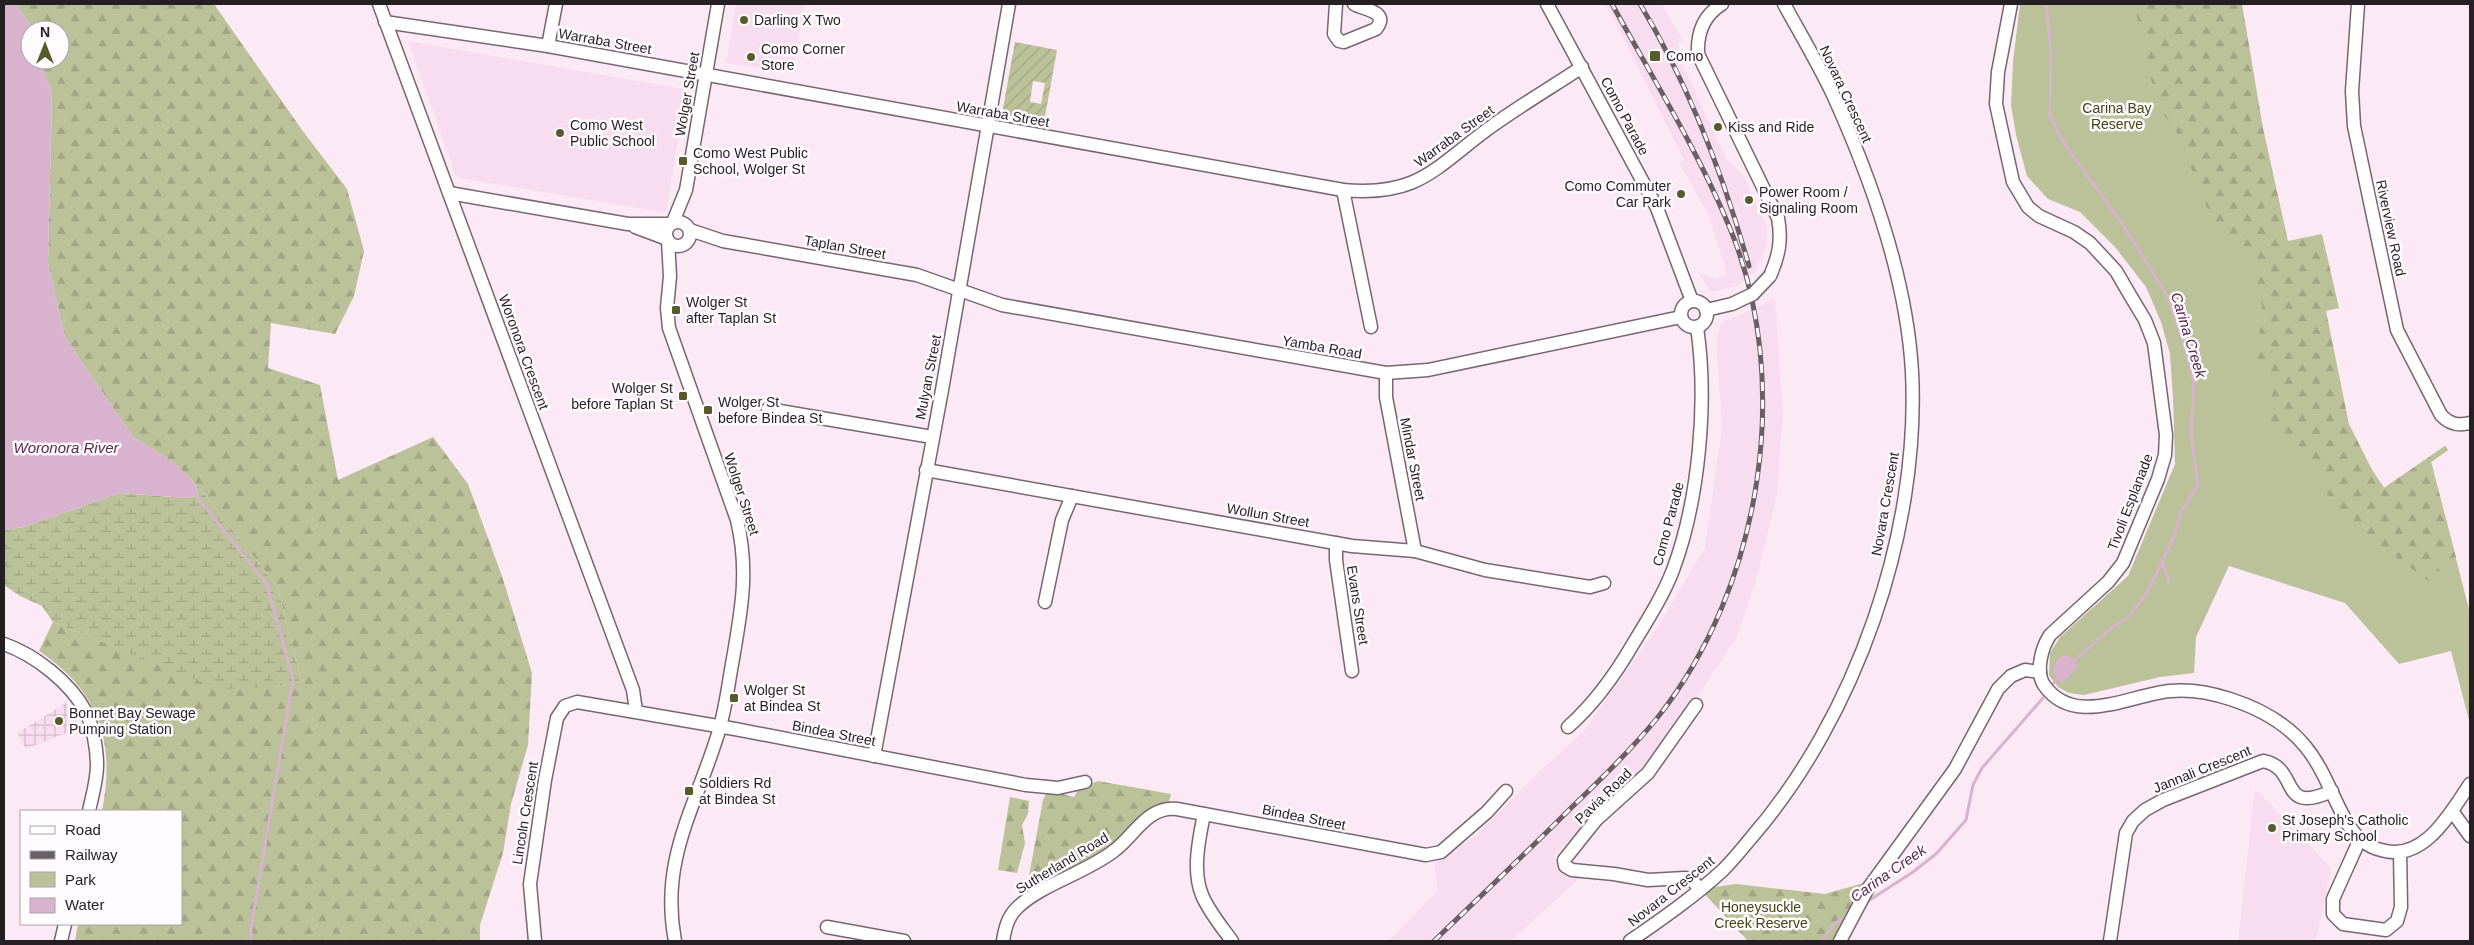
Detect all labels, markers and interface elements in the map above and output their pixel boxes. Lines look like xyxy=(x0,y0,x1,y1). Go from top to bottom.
place label: Darling X Two xyxy=(754,12,841,28)
marker: Darling X Two xyxy=(738,14,750,26)
north arrow xyxy=(20,20,70,70)
text: N xyxy=(40,24,50,40)
street label: Warraba Street xyxy=(557,25,653,57)
place label: Como Corner Store xyxy=(761,41,845,73)
street label: Novara Crescent xyxy=(1817,43,1875,145)
place label: Como xyxy=(1666,48,1704,64)
marker: Como xyxy=(1648,49,1662,63)
street label: Wolger Street xyxy=(672,50,702,137)
marker: Como Corner Store xyxy=(745,51,757,63)
street label: Como Parade xyxy=(1598,74,1652,158)
street label: Warraba Street xyxy=(955,98,1051,130)
park label: Carina Bay Reserve xyxy=(2082,100,2152,132)
street label: Warraba Street xyxy=(1411,102,1497,170)
place label: Como West Public School xyxy=(570,117,655,149)
place label: Kiss and Ride xyxy=(1728,119,1815,135)
marker: Kiss and Ride xyxy=(1712,121,1724,133)
marker: Como West Public School xyxy=(554,127,566,139)
place label: Como West Public School, Wolger St xyxy=(693,145,808,177)
marker: Como West Public School, Wolger St xyxy=(677,155,689,167)
place label: Como Commuter Car Park xyxy=(1564,178,1672,210)
street label: Riverview Road xyxy=(2373,178,2409,278)
place label: Power Room / Signaling Room xyxy=(1759,184,1858,216)
marker: Como Commuter Car Park xyxy=(1675,188,1687,200)
marker: Power Room / Signaling Room xyxy=(1743,194,1755,206)
street label: Taplan Street xyxy=(803,232,887,262)
water label: Carina Creek xyxy=(2168,290,2210,381)
street label: Woronora Crescent xyxy=(496,292,552,412)
place label: Wolger St after Taplan St xyxy=(686,294,776,326)
marker: Wolger St after Taplan St xyxy=(670,304,682,316)
street label: Yamba Road xyxy=(1281,332,1363,362)
street label: Mulyan Street xyxy=(912,333,944,421)
place label: Wolger St before Taplan St xyxy=(571,380,673,412)
marker: Wolger St before Taplan St xyxy=(677,390,689,402)
place label: Wolger St before Bindea St xyxy=(718,394,822,426)
marker: Wolger St before Bindea St xyxy=(702,404,714,416)
street label: Mindar Street xyxy=(1397,416,1429,502)
water label: Woronora River xyxy=(13,439,120,456)
street label: Wolger Street xyxy=(721,451,763,537)
street label: Novara Crescent xyxy=(1868,451,1902,557)
street label: Tivoli Esplanade xyxy=(2104,451,2156,553)
street label: Como Parade xyxy=(1649,480,1687,568)
street label: Wollun Street xyxy=(1225,500,1311,530)
street label: Evans Street xyxy=(1344,564,1372,646)
place label: Wolger St at Bindea St xyxy=(744,682,820,714)
marker: Wolger St at Bindea St xyxy=(728,692,740,704)
place label: Bonnet Bay Sewage Pumping Station xyxy=(69,705,196,737)
marker: Bonnet Bay Sewage Pumping Station xyxy=(53,715,65,727)
street label: Bindea Street xyxy=(791,717,877,749)
street label: Jannali Crescent xyxy=(2151,742,2253,796)
street label: Lincoln Crescent xyxy=(509,760,541,866)
street label: Pavia Road xyxy=(1571,765,1635,827)
place label: Soldiers Rd at Bindea St xyxy=(699,775,775,807)
marker: Soldiers Rd at Bindea St xyxy=(683,785,695,797)
street label: Bindea Street xyxy=(1261,801,1347,833)
legend xyxy=(20,810,182,925)
place label: St Joseph's Catholic Primary School xyxy=(2282,812,2408,844)
text: Road xyxy=(65,821,101,838)
marker: St Joseph's Catholic Primary School xyxy=(2266,822,2278,834)
street label: Sutherland Road xyxy=(1013,829,1111,897)
water label: Carina Creek xyxy=(1847,840,1930,905)
text: Railway xyxy=(65,846,118,863)
street label: Novara Crescent xyxy=(1625,852,1717,930)
text: Park xyxy=(65,871,96,888)
text: Water xyxy=(65,896,104,913)
park label: Honeysuckle Creek Reserve xyxy=(1714,899,1808,931)

